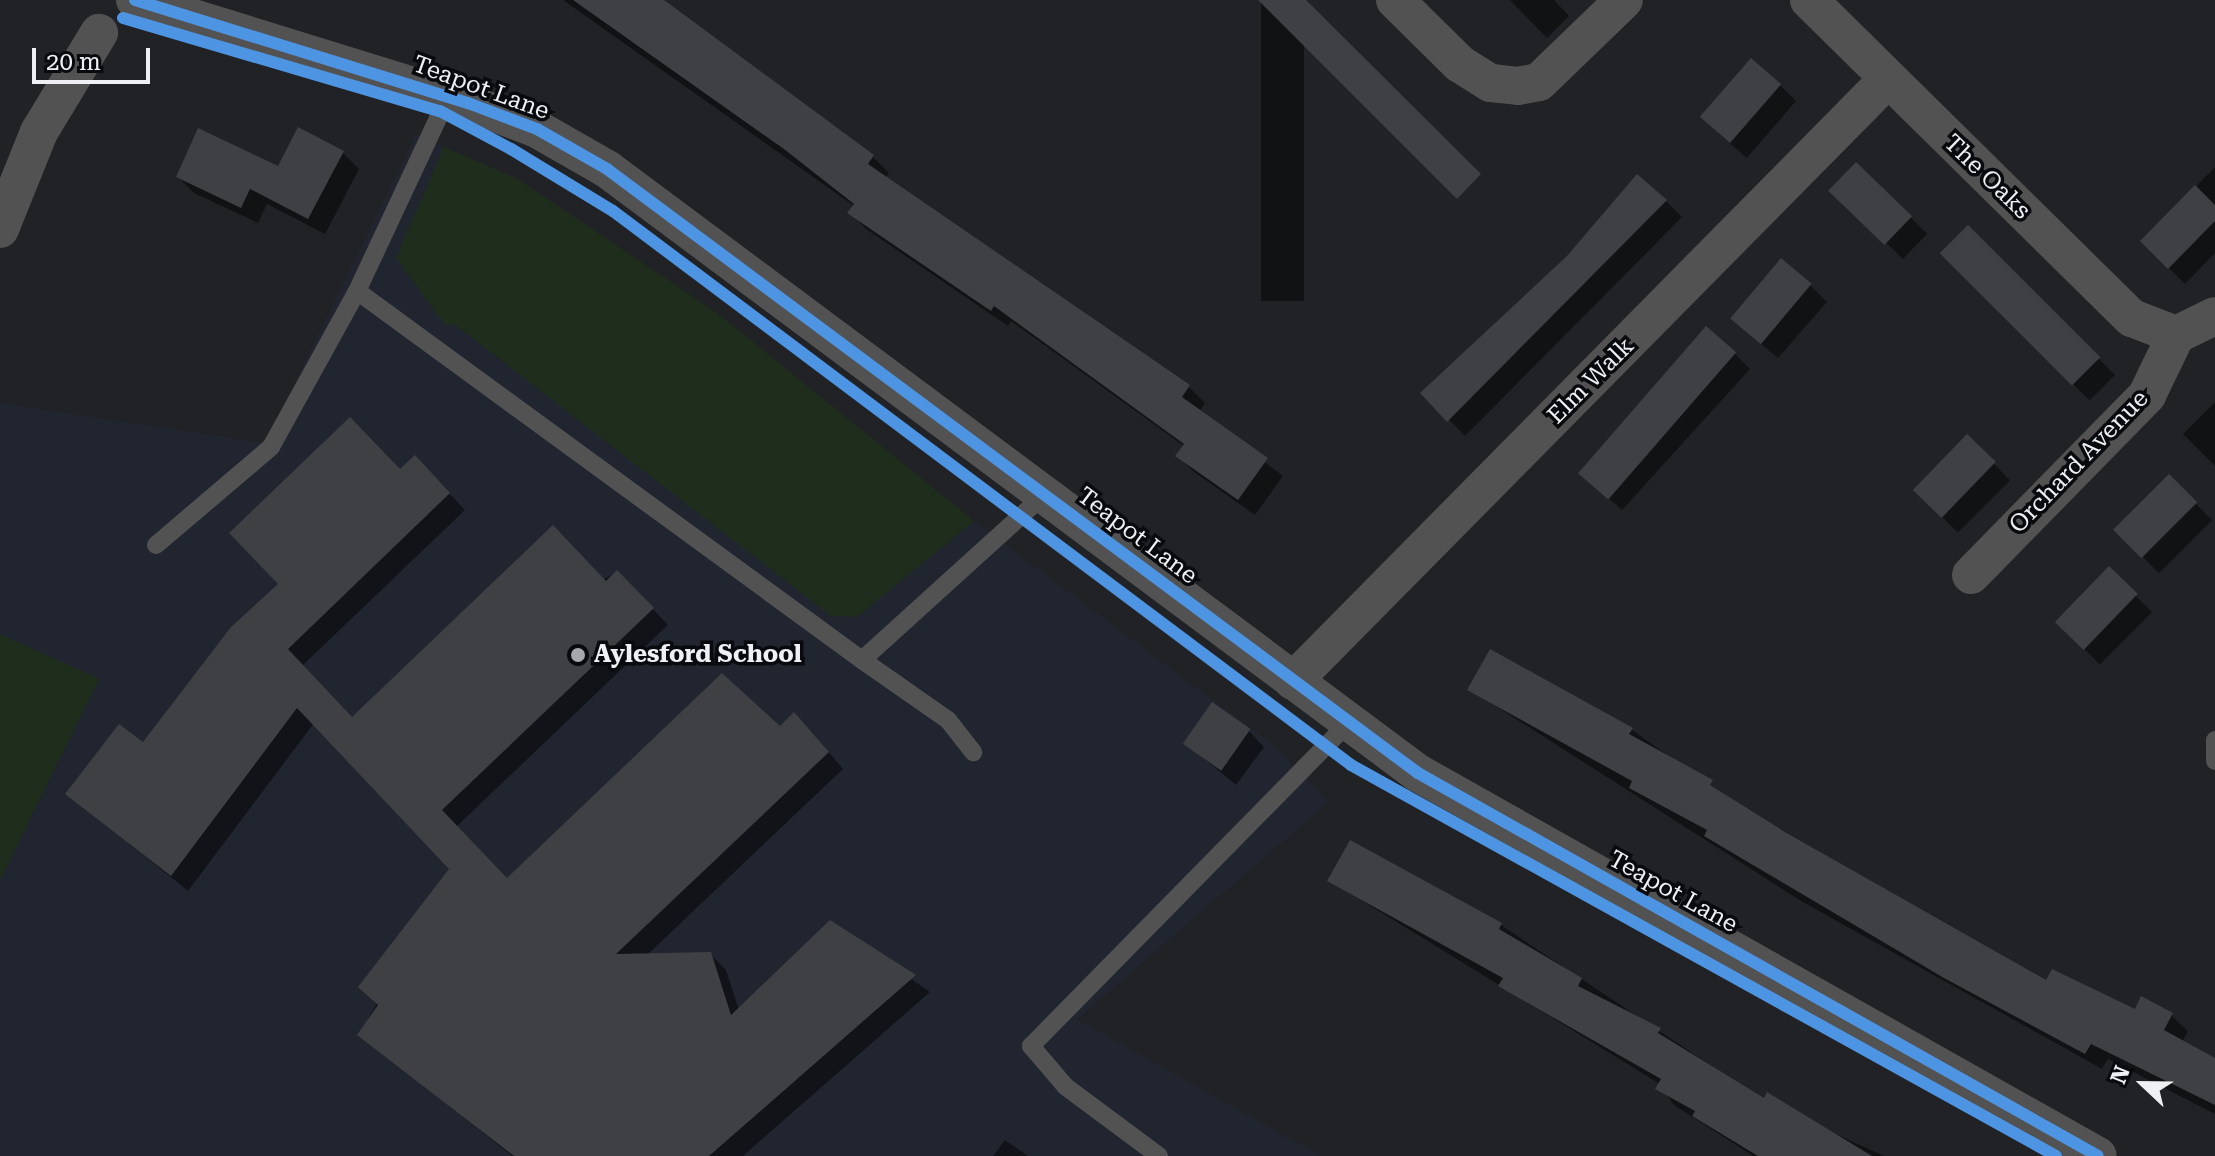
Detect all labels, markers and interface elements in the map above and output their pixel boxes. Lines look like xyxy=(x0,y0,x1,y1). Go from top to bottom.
scale bar xyxy=(36,32,154,82)
text: 20 m xyxy=(46,48,101,76)
street label: Teapot Lane xyxy=(409,50,553,126)
street label: The Oaks xyxy=(1938,129,2036,225)
street label: Elm Walk xyxy=(1542,332,1640,430)
street label: Orchard Avenue xyxy=(2003,384,2155,540)
street label: Teapot Lane xyxy=(1071,482,1203,590)
place label: Aylesford School xyxy=(594,641,802,669)
marker: Aylesford School xyxy=(569,646,587,664)
street label: Teapot Lane xyxy=(1604,845,1742,939)
north arrow xyxy=(2103,1044,2183,1124)
text: N xyxy=(2106,1062,2135,1087)

